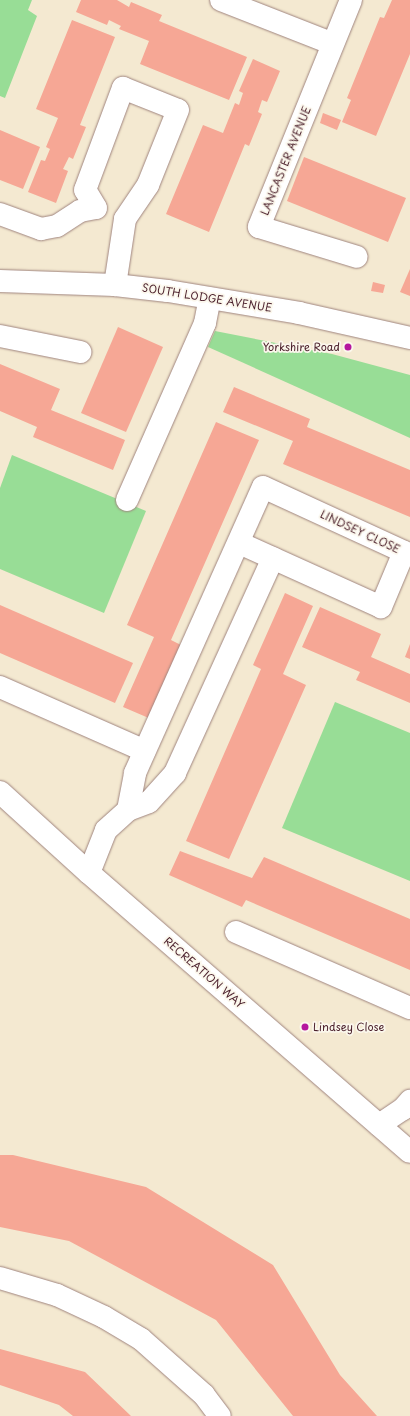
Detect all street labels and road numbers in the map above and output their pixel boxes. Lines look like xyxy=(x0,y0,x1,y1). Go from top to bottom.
street label: LANCASTER AVENUE xyxy=(258,104,314,218)
street label: SOUTH LODGE AVENUE xyxy=(141,281,273,315)
street label: LINDSEY CLOSE xyxy=(318,508,402,556)
street label: RECREATION WAY xyxy=(161,934,247,1012)

